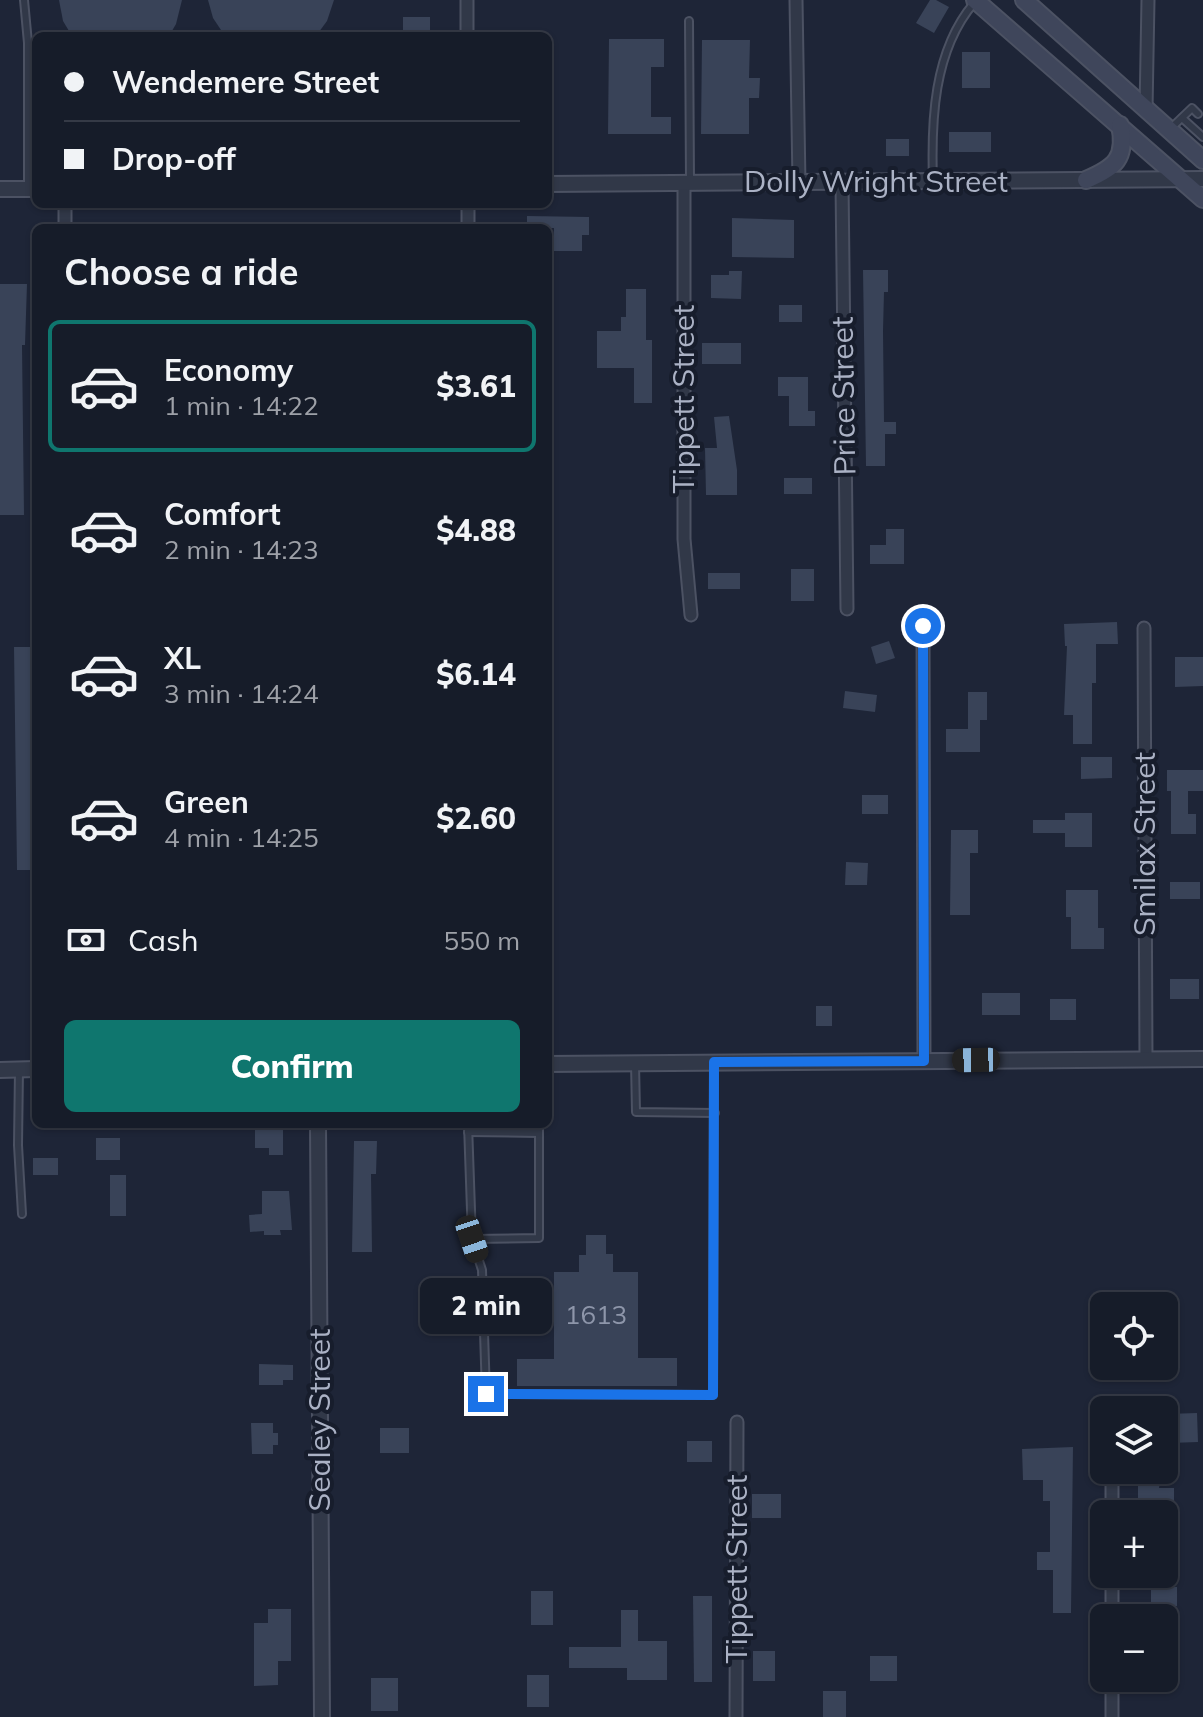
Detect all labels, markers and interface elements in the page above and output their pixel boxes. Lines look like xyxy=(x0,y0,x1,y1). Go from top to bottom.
text: Wendemere Street xyxy=(112,63,379,101)
text: Drop-off xyxy=(112,140,236,178)
street label: Dolly Wright Street xyxy=(744,162,1008,200)
text: Choose a ride xyxy=(64,249,298,294)
street label: Tippett Street xyxy=(664,305,702,493)
street label: Price Street xyxy=(823,316,863,476)
icon: car xyxy=(68,350,140,422)
text: Economy xyxy=(164,351,293,389)
text: $3.61 xyxy=(436,367,516,405)
text: 1 min · 14:22 xyxy=(164,389,319,422)
icon: car xyxy=(68,494,140,566)
text: Comfort xyxy=(164,495,281,533)
text: $4.88 xyxy=(436,511,516,549)
text: 2 min · 14:23 xyxy=(164,533,319,566)
route start xyxy=(905,608,941,644)
icon: car xyxy=(68,638,140,710)
text: XL xyxy=(164,639,201,677)
text: $6.14 xyxy=(436,655,516,693)
text: 3 min · 14:24 xyxy=(164,677,319,710)
street label: Smilax Street xyxy=(1125,752,1163,936)
icon: car xyxy=(68,782,140,854)
text: Green xyxy=(164,783,249,821)
text: $2.60 xyxy=(436,799,516,837)
text: 4 min · 14:25 xyxy=(164,821,319,854)
icon: cash xyxy=(64,918,108,962)
text: Cash xyxy=(128,921,199,959)
text: 550 m xyxy=(444,924,520,957)
button: Confirm xyxy=(64,1020,520,1112)
car xyxy=(952,1048,1000,1072)
car xyxy=(453,1212,491,1266)
callout: 2 min xyxy=(420,1278,552,1334)
text: 2 min xyxy=(451,1289,521,1322)
map controls xyxy=(1090,1292,1178,1692)
button: locate xyxy=(1090,1292,1178,1380)
house number: 1613 xyxy=(565,1298,627,1331)
street label: Sealey Street xyxy=(300,1329,338,1512)
route end xyxy=(468,1376,504,1412)
button: layers xyxy=(1090,1396,1178,1484)
street label: Tippett Street xyxy=(717,1475,755,1663)
button: + xyxy=(1090,1500,1178,1588)
button: − xyxy=(1090,1604,1178,1692)

